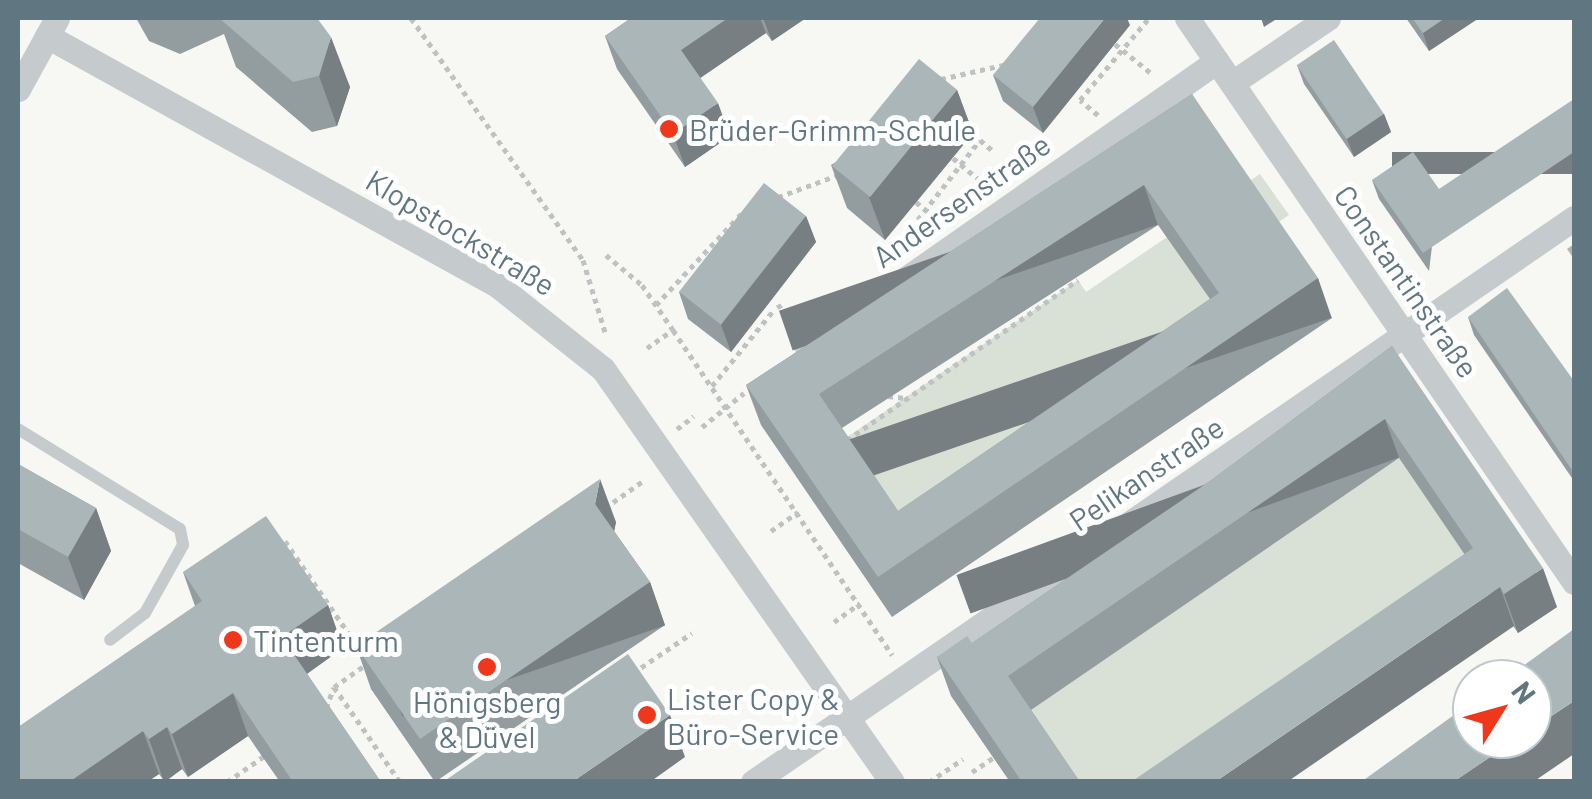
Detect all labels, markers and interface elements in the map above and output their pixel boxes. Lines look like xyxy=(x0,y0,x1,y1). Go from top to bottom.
place label: Brüder-Grimm-Schule xyxy=(689,111,976,147)
marker: Brüder-Grimm-Schule xyxy=(658,118,680,140)
street label: Andersenstraße xyxy=(865,126,1057,274)
street label: Klopstockstraße xyxy=(360,161,562,303)
street label: Constantinstraße xyxy=(1327,178,1487,384)
street label: Pelikanstraße xyxy=(1062,408,1230,538)
place label: Tintenturm xyxy=(253,622,399,658)
marker: Tintenturm xyxy=(222,629,244,651)
marker: Hönigsberg & Düvel xyxy=(476,656,498,678)
north arrow xyxy=(1452,659,1552,759)
text: N xyxy=(1505,674,1544,710)
place label: Lister Copy & Büro-Service xyxy=(667,680,840,750)
place label: Hönigsberg & Düvel xyxy=(413,683,561,754)
marker: Lister Copy & Büro-Service xyxy=(636,704,658,726)

